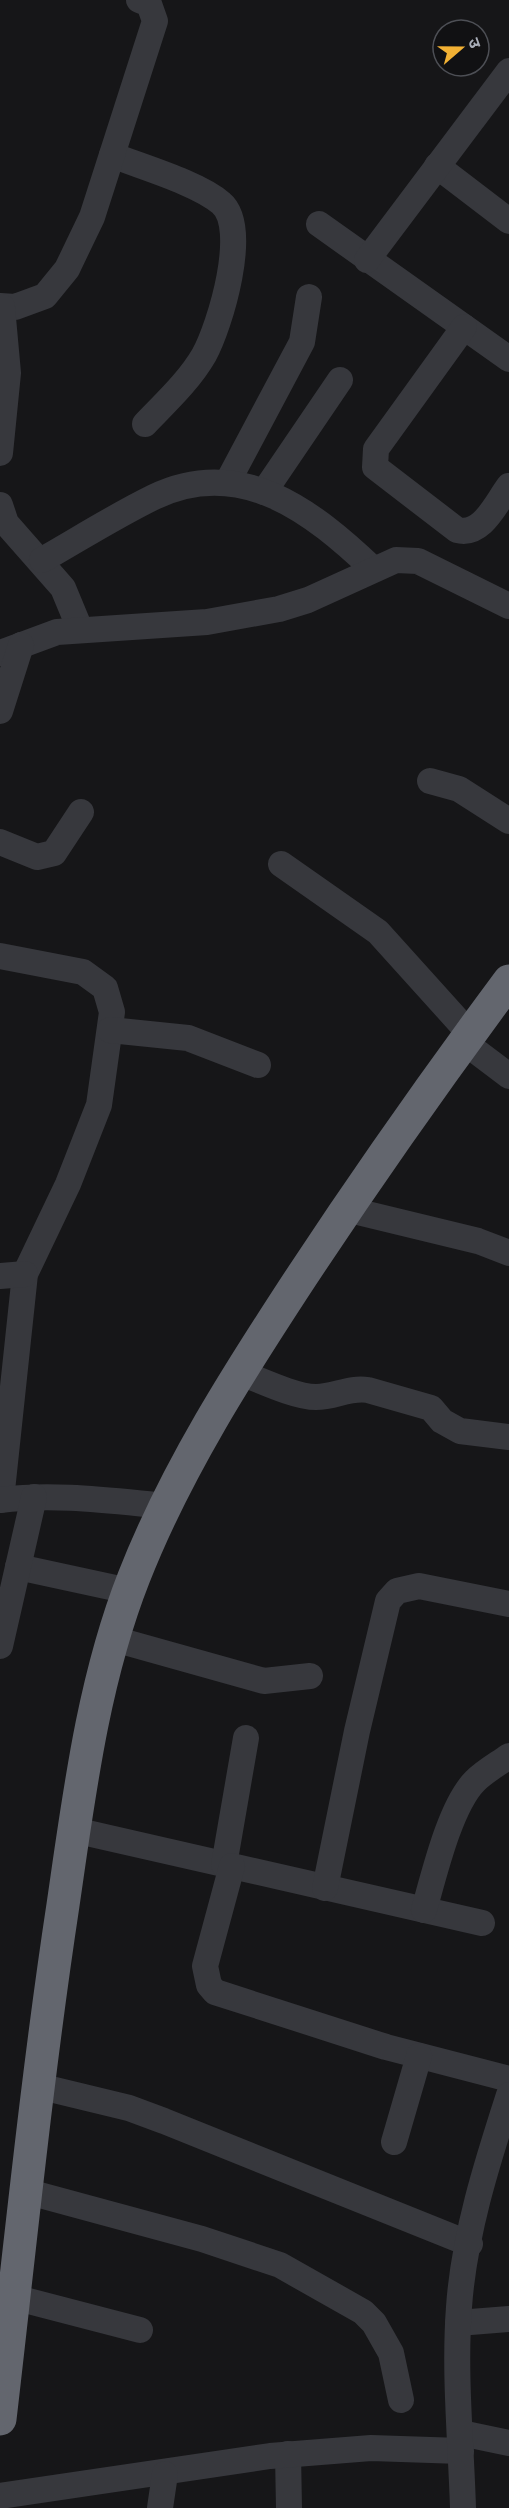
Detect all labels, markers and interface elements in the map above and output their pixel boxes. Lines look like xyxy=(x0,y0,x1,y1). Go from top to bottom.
north arrow xyxy=(431,18,491,78)
text: उ xyxy=(464,35,485,51)

